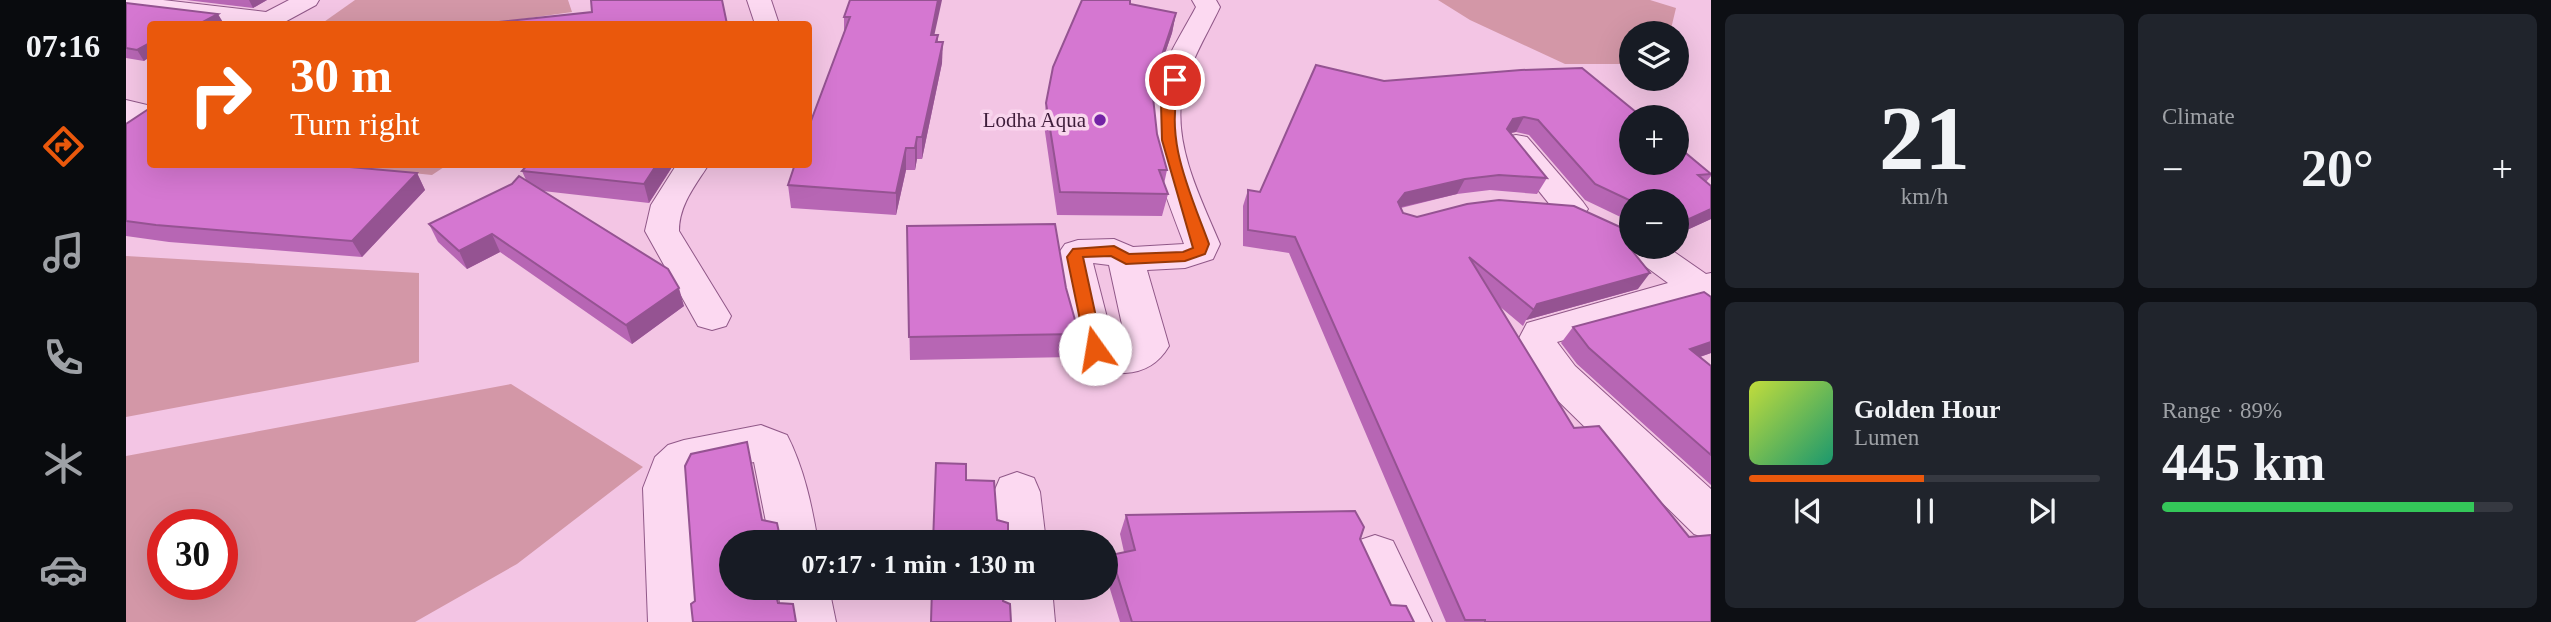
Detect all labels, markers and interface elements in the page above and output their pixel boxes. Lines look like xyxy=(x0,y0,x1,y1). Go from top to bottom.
map controls xyxy=(1619,21,1689,259)
button: layers xyxy=(1619,21,1689,91)
text: 07:16 xyxy=(26,28,100,64)
text: 30 m xyxy=(290,48,392,103)
icon: right xyxy=(175,49,266,140)
pin xyxy=(1145,50,1205,110)
icon: arrive xyxy=(1156,61,1194,99)
text: 21 xyxy=(1879,88,1970,189)
text: Climate xyxy=(2162,104,2235,129)
button: + xyxy=(1619,105,1689,175)
text: Turn right xyxy=(290,106,420,142)
place label: Lodha Aqua xyxy=(983,108,1087,132)
marker: Lodha Aqua xyxy=(1092,112,1108,128)
icon: directions xyxy=(39,122,88,171)
text: 20° xyxy=(2301,140,2374,197)
text: − xyxy=(2162,148,2183,190)
text: + xyxy=(2492,148,2513,190)
text: km/h xyxy=(1901,184,1948,209)
button: − xyxy=(1619,189,1689,259)
icon: music xyxy=(39,228,88,277)
position arrow xyxy=(1058,312,1132,386)
icon: phone xyxy=(39,333,88,382)
text: Golden Hour xyxy=(1854,395,2001,424)
text: Range · 89% xyxy=(2162,398,2282,423)
text: Lumen xyxy=(1854,425,1919,450)
text: 445 km xyxy=(2162,434,2325,491)
icon: climate xyxy=(39,439,88,488)
icon: previous xyxy=(1789,492,1827,530)
icon: pause xyxy=(1906,492,1944,530)
icon: next xyxy=(2023,492,2061,530)
speed limit sign: 30 xyxy=(147,509,238,600)
icon: car xyxy=(39,545,88,594)
text: 07:17 · 1 min · 130 m xyxy=(802,550,1036,579)

